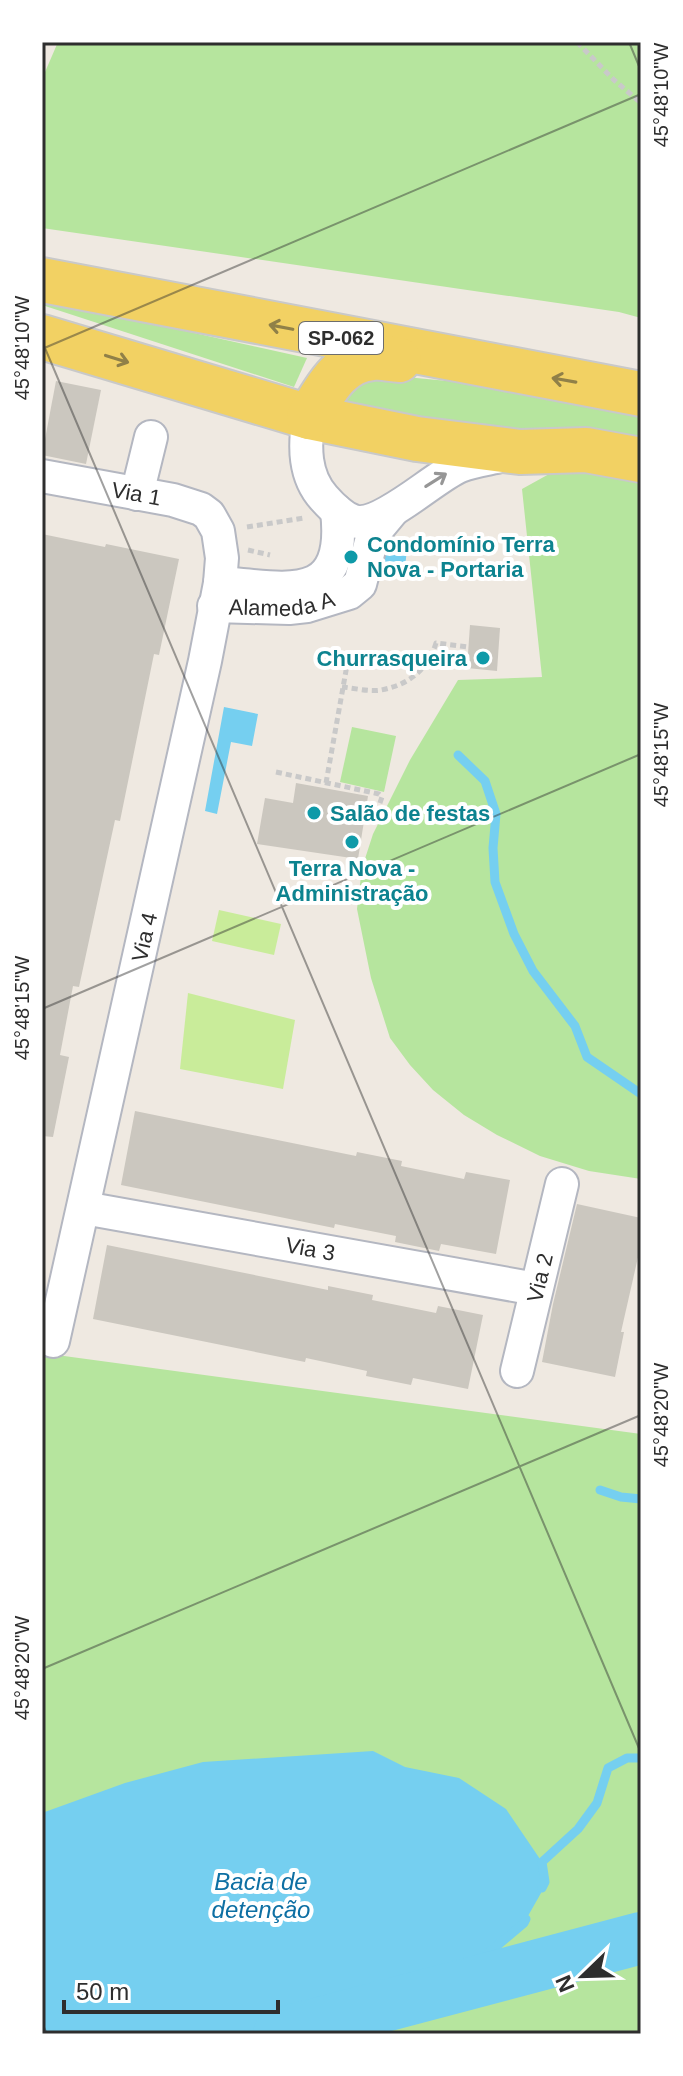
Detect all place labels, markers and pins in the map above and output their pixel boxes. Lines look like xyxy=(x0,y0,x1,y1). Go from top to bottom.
place label: Condomínio Terra Nova - Portaria xyxy=(367,532,556,582)
marker: Condomínio Terra Nova - Portaria xyxy=(342,548,360,566)
place label: Churrasqueira xyxy=(317,646,468,671)
marker: Churrasqueira xyxy=(474,649,492,667)
place label: Salão de festas xyxy=(330,801,490,826)
marker: Salão de festas xyxy=(305,804,323,822)
marker: Terra Nova - Administração xyxy=(343,833,361,851)
place label: Terra Nova - Administração xyxy=(276,856,428,906)

